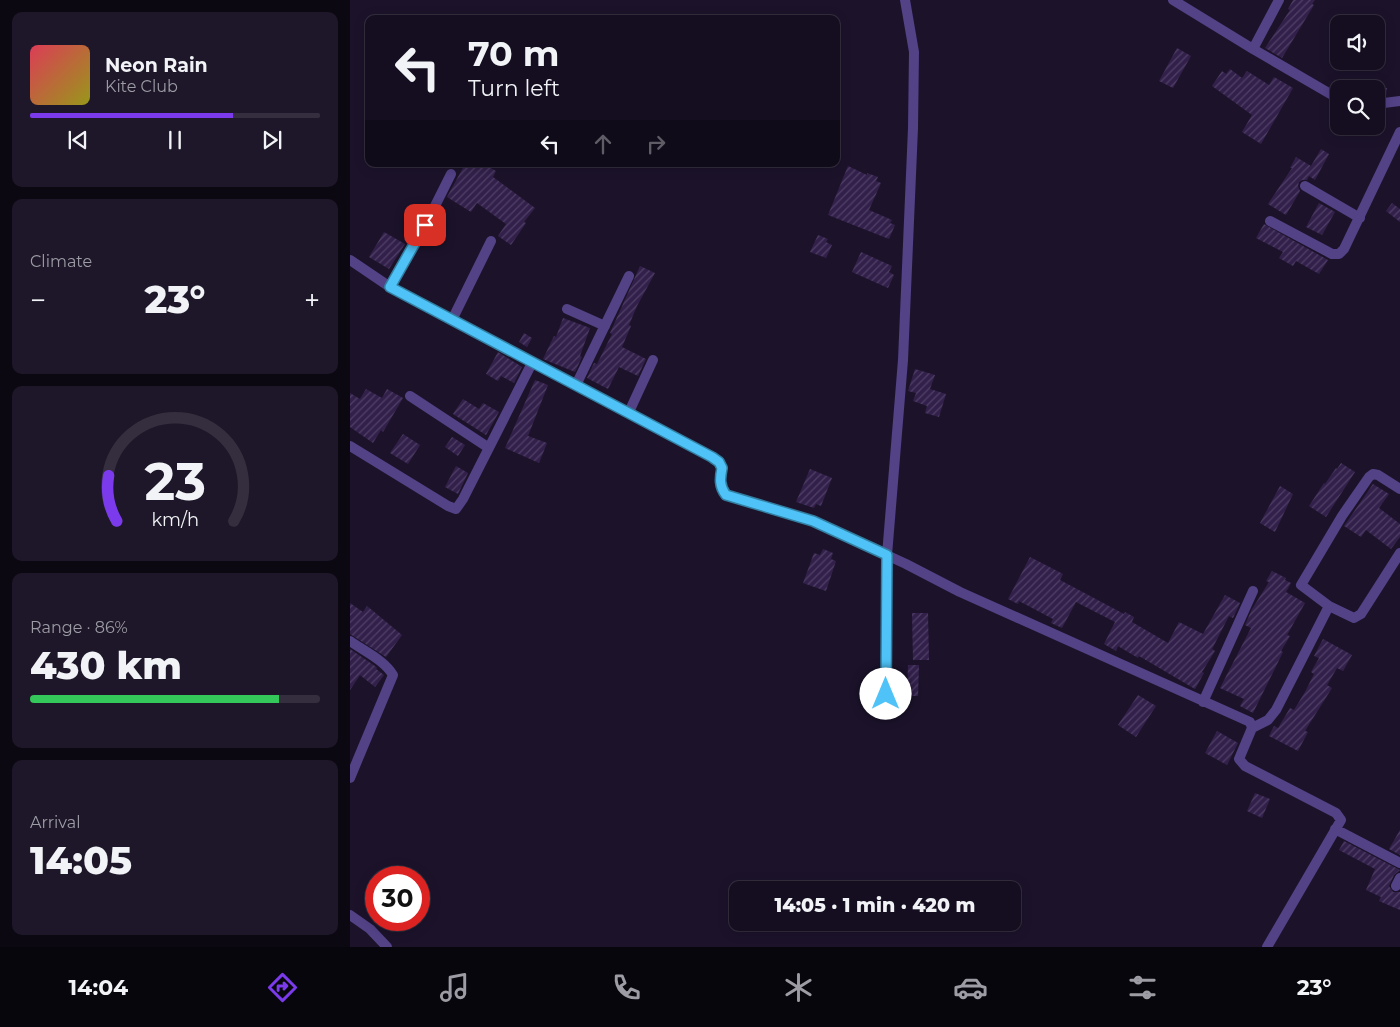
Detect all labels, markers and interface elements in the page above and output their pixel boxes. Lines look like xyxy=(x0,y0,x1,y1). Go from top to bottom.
map controls xyxy=(1330,15,1385,135)
button: sound xyxy=(1330,15,1385,70)
text: 70 m xyxy=(468,32,559,75)
icon: left xyxy=(385,35,450,100)
text: Neon Rain xyxy=(105,54,208,77)
text: Turn left xyxy=(468,75,560,102)
text: Kite Club xyxy=(105,77,178,96)
button: search xyxy=(1330,80,1385,135)
icon: previous xyxy=(64,126,92,154)
icon: pause xyxy=(161,126,189,154)
icon: next xyxy=(258,126,286,154)
icon: left xyxy=(536,130,564,158)
icon: ahead xyxy=(589,130,617,158)
icon: right xyxy=(642,130,670,158)
pin xyxy=(404,204,446,246)
icon: arrive xyxy=(411,211,439,239)
text: Climate xyxy=(30,252,92,271)
text: 23° xyxy=(145,276,205,323)
text: − xyxy=(30,283,46,317)
text: + xyxy=(304,283,320,317)
text: 23 xyxy=(144,450,206,513)
text: km/h xyxy=(151,509,199,530)
text: Range · 86% xyxy=(30,618,128,637)
text: 430 km xyxy=(30,642,182,689)
position arrow xyxy=(859,667,911,719)
text: Arrival xyxy=(30,813,80,832)
text: 14:05 xyxy=(30,837,132,884)
speed limit sign: 30 xyxy=(365,866,430,931)
text: 14:05 · 1 min · 420 m xyxy=(775,894,975,917)
icon: directions xyxy=(265,970,300,1005)
icon: music xyxy=(437,970,472,1005)
icon: phone xyxy=(609,970,644,1005)
icon: climate xyxy=(781,970,816,1005)
icon: car xyxy=(953,970,988,1005)
icon: filters xyxy=(1125,970,1160,1005)
text: 14:04 xyxy=(68,974,128,1001)
text: 23° xyxy=(1297,974,1332,1001)

